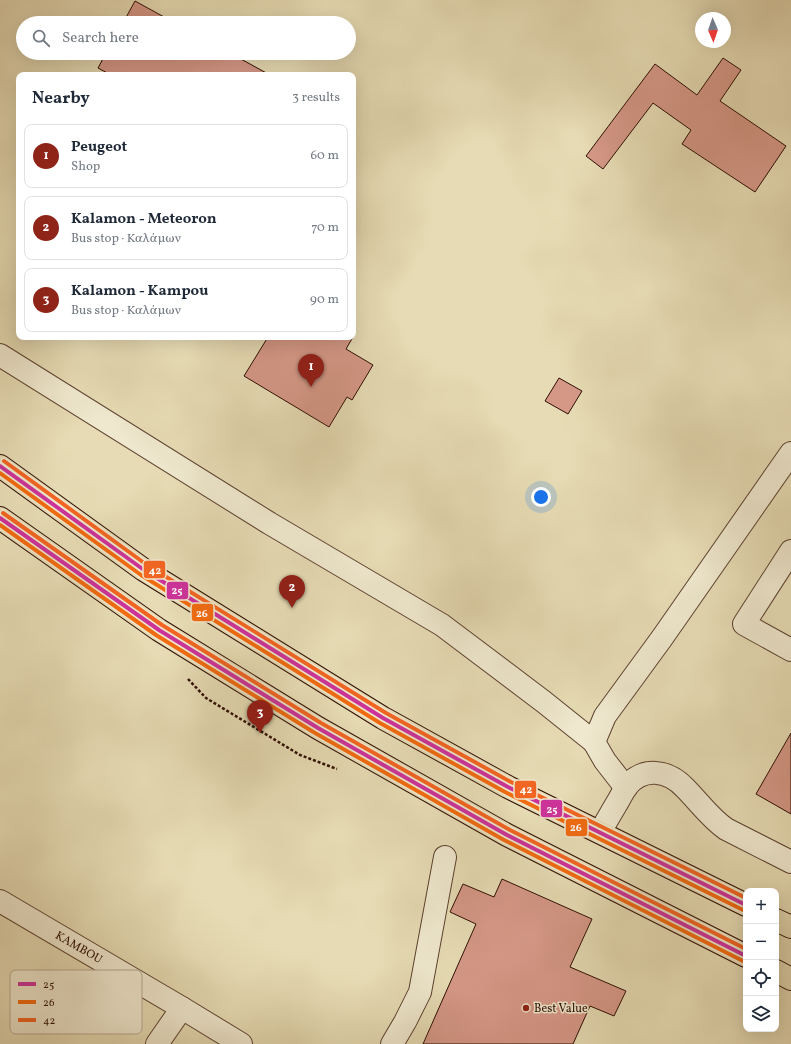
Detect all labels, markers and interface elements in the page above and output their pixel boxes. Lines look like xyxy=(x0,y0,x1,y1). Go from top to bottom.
north arrow xyxy=(695,12,731,48)
search box xyxy=(16,16,356,60)
icon: search xyxy=(30,27,52,49)
text: Search here xyxy=(62,28,139,49)
text: Nearby xyxy=(32,87,90,110)
text: 3 results xyxy=(292,89,340,107)
text: Peugeot xyxy=(71,137,127,158)
text: 1 xyxy=(43,147,49,165)
text: 60 m xyxy=(311,147,339,165)
text: Shop xyxy=(71,158,100,176)
text: Kalamon - Meteoron xyxy=(71,209,217,230)
text: 2 xyxy=(43,219,49,237)
text: 70 m xyxy=(311,219,339,237)
text: Bus stop · Καλάμων xyxy=(71,230,181,248)
text: Kalamon - Kampou xyxy=(71,281,208,302)
text: 3 xyxy=(43,291,49,309)
text: 90 m xyxy=(310,291,339,309)
text: Bus stop · Καλάμων xyxy=(71,302,181,320)
pin: 1 xyxy=(298,354,324,387)
your location xyxy=(531,487,551,507)
line badge: 42 xyxy=(143,560,166,579)
text: 42 xyxy=(149,564,161,579)
pin: 2 xyxy=(279,575,305,608)
line badge: 25 xyxy=(166,581,189,600)
text: 25 xyxy=(171,584,183,599)
line badge: 26 xyxy=(191,603,214,622)
text: 26 xyxy=(196,607,208,622)
pin: 3 xyxy=(247,700,273,733)
line badge: 42 xyxy=(514,780,537,799)
text: 42 xyxy=(520,783,532,798)
line badge: 25 xyxy=(540,799,563,818)
text: 25 xyxy=(546,803,558,818)
line badge: 26 xyxy=(565,818,588,837)
text: 26 xyxy=(570,821,582,836)
map controls xyxy=(743,888,779,1032)
button: + xyxy=(743,888,779,924)
button: − xyxy=(743,924,779,960)
street label: KAMBOU xyxy=(52,928,105,968)
button: locate xyxy=(743,960,779,996)
legend xyxy=(10,970,142,1034)
text: 25 xyxy=(43,978,54,993)
text: 26 xyxy=(43,996,55,1011)
button: layers xyxy=(743,996,779,1032)
place label: Best Value xyxy=(534,1001,588,1017)
marker: Best Value xyxy=(521,1003,531,1013)
text: 42 xyxy=(43,1014,56,1029)

